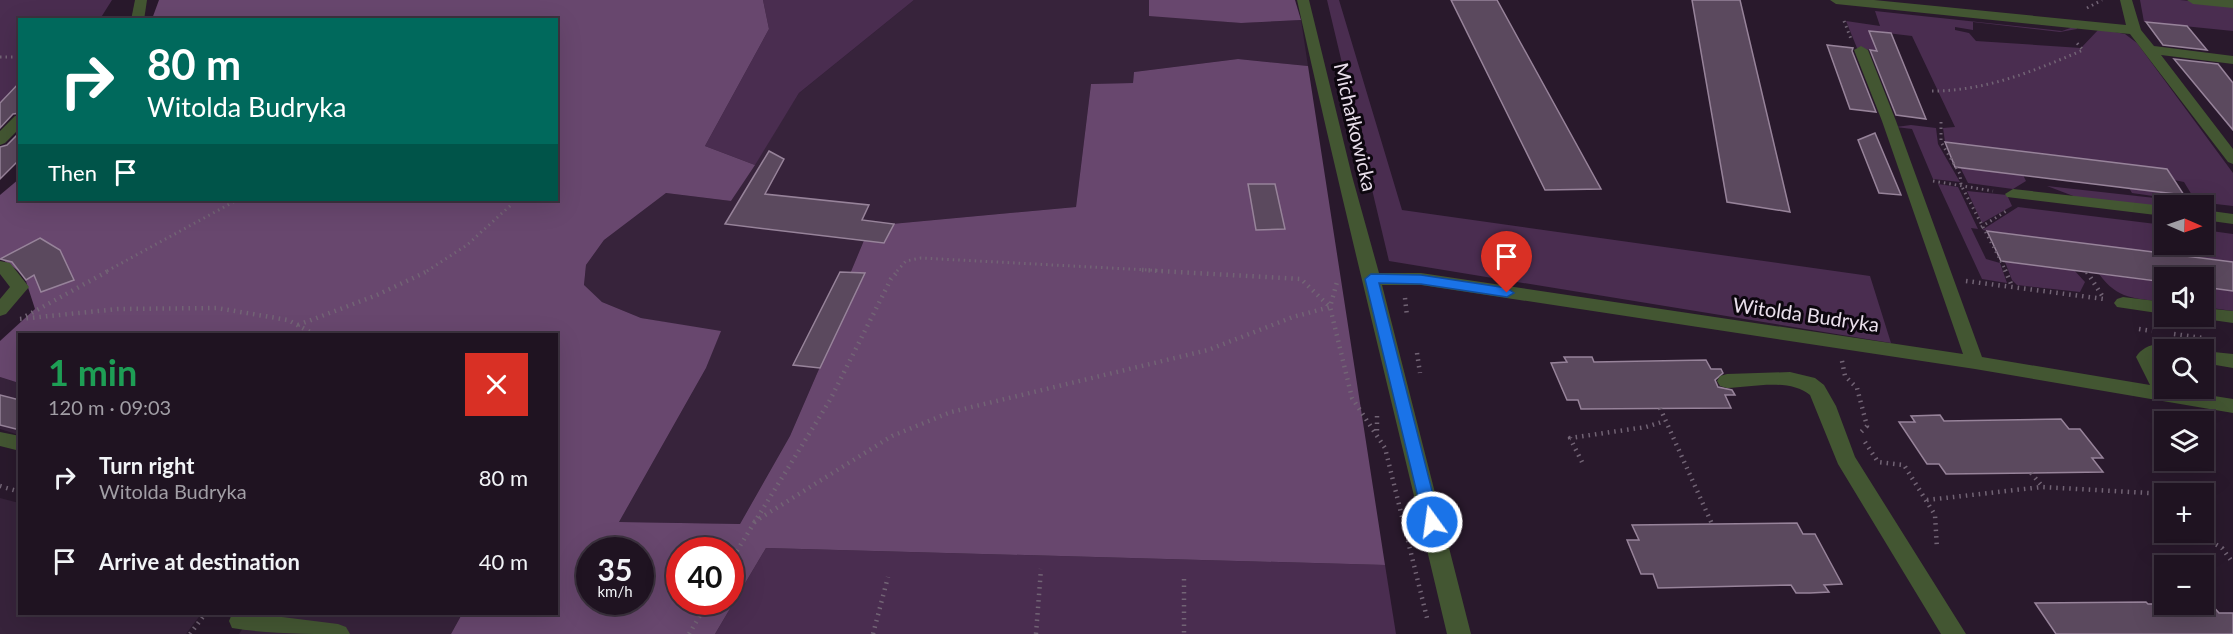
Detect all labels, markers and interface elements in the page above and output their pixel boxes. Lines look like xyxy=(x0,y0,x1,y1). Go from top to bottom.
text: 80 m xyxy=(147,39,241,89)
icon: right xyxy=(48,42,126,120)
street label: Michałkowicka xyxy=(1330,60,1382,193)
text: Witolda Budryka xyxy=(147,90,346,123)
icon: arrive xyxy=(109,156,142,189)
text: Then xyxy=(48,159,97,186)
north arrow xyxy=(2154,195,2214,255)
map controls xyxy=(2154,195,2214,615)
pin xyxy=(1481,231,1532,293)
icon: arrive xyxy=(1490,240,1523,273)
button: sound xyxy=(2154,267,2214,327)
street label: Witolda Budryka xyxy=(1731,292,1881,336)
button: search xyxy=(2154,339,2214,399)
text: 1 min xyxy=(48,350,137,394)
button: close xyxy=(465,353,528,416)
text: 120 m · 09:03 xyxy=(48,395,171,419)
button: layers xyxy=(2154,411,2214,471)
text: Turn right xyxy=(99,452,194,479)
icon: right xyxy=(48,461,81,494)
text: 80 m xyxy=(479,464,528,491)
text: Witolda Budryka xyxy=(99,479,247,503)
button: + xyxy=(2154,483,2214,543)
position arrow xyxy=(1400,490,1464,554)
speed limit sign: 40 xyxy=(666,537,744,615)
icon: arrive xyxy=(48,545,81,578)
text: Arrive at destination xyxy=(99,548,300,575)
text: 40 m xyxy=(479,548,528,575)
text: 35 xyxy=(598,551,632,587)
button: − xyxy=(2154,555,2214,615)
text: km/h xyxy=(597,582,633,600)

